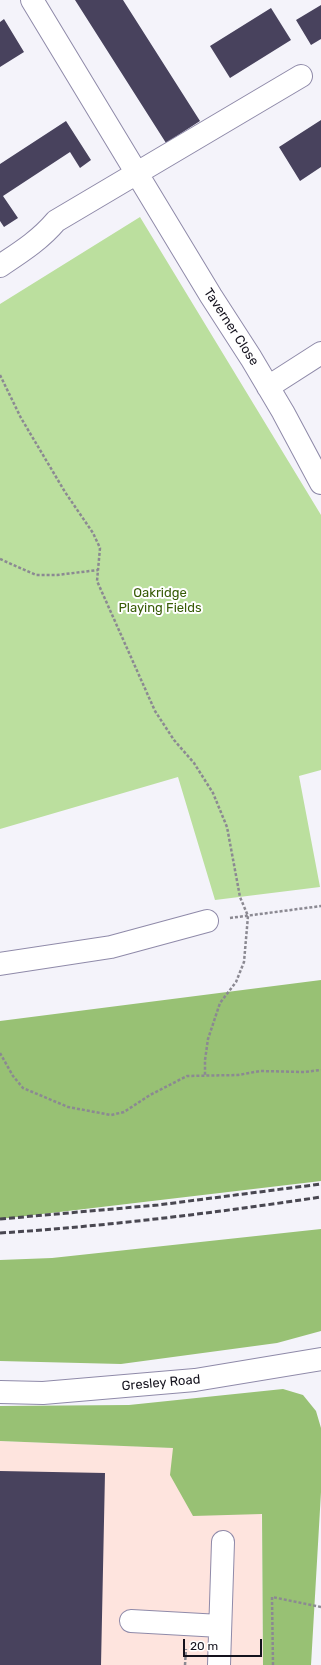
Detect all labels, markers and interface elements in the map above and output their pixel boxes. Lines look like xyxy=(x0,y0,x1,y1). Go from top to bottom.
street label: Taverner Close xyxy=(200,285,262,369)
park label: Oakridge Playing Fields xyxy=(118,585,202,616)
street label: Gresley Road xyxy=(121,1372,201,1394)
scale bar xyxy=(185,1631,264,1657)
text: 20 m xyxy=(190,1639,218,1653)

